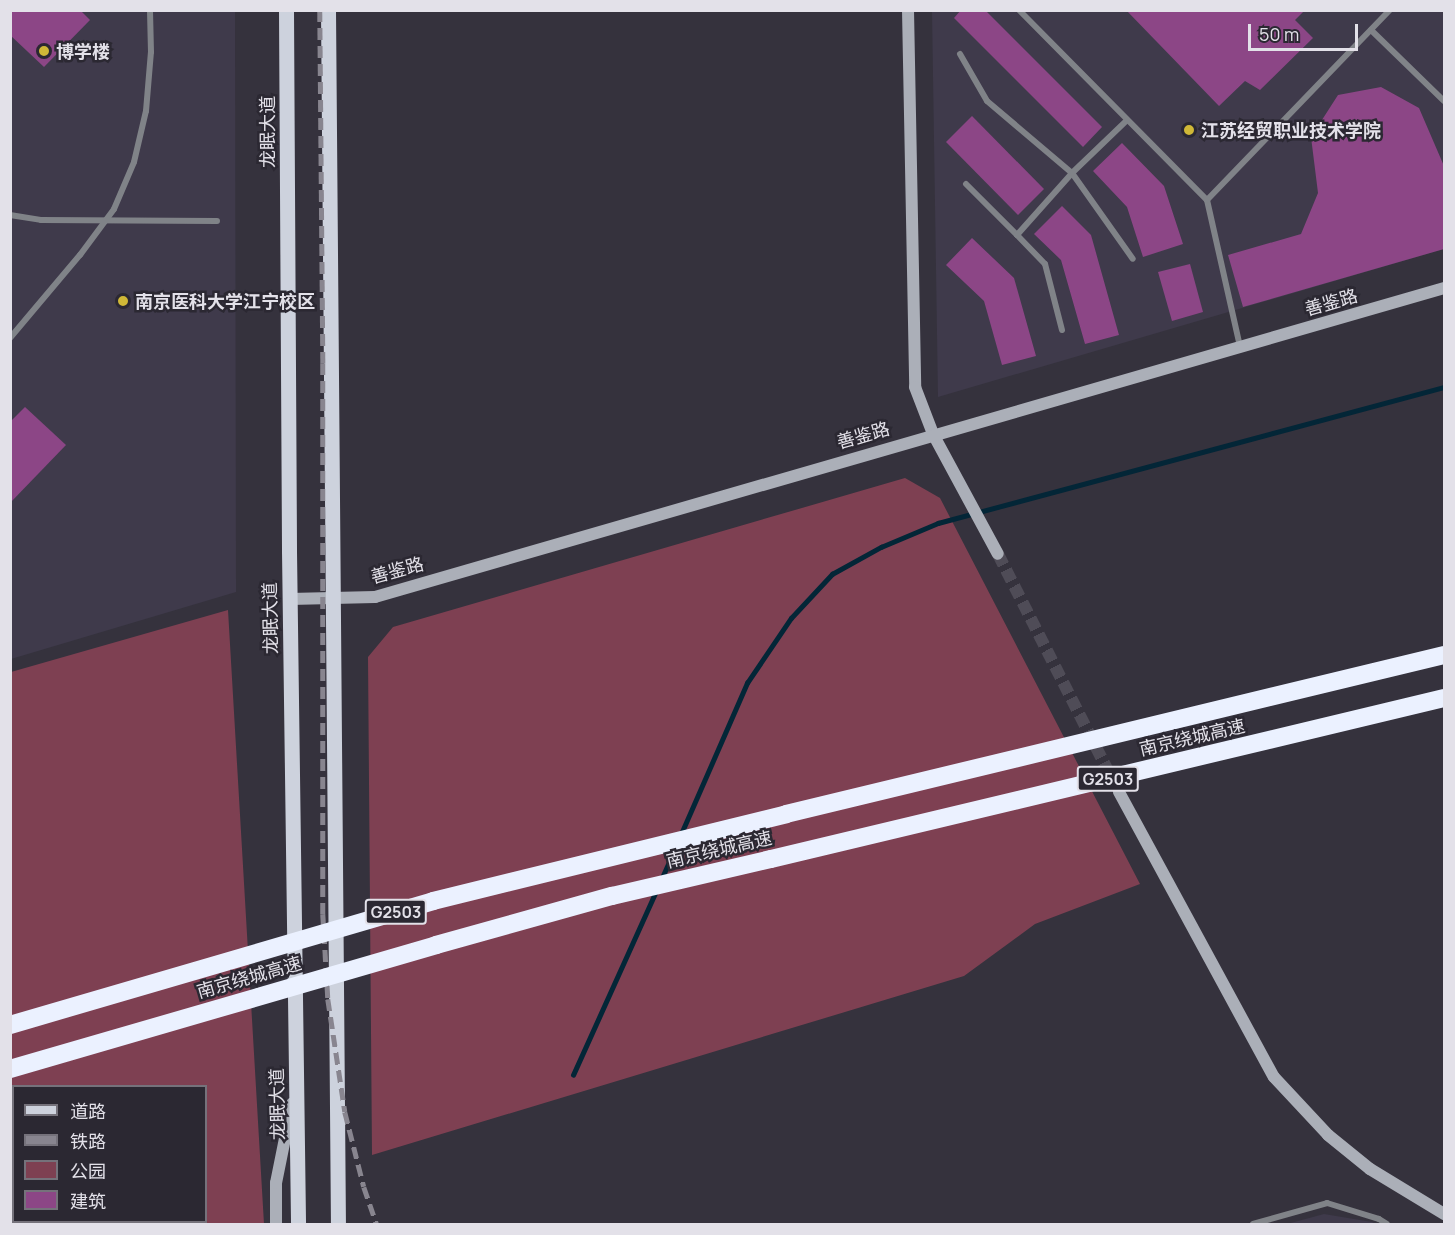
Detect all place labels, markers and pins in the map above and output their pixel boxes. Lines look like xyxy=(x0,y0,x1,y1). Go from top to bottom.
place label: 博学楼 xyxy=(56,40,110,62)
marker: 博学楼 xyxy=(37,44,51,58)
place label: 江苏经贸职业技术学院 xyxy=(1201,119,1381,141)
marker: 江苏经贸职业技术学院 xyxy=(1182,123,1196,137)
place label: 南京医科大学江宁校区 xyxy=(135,290,315,312)
marker: 南京医科大学江宁校区 xyxy=(116,294,130,308)

